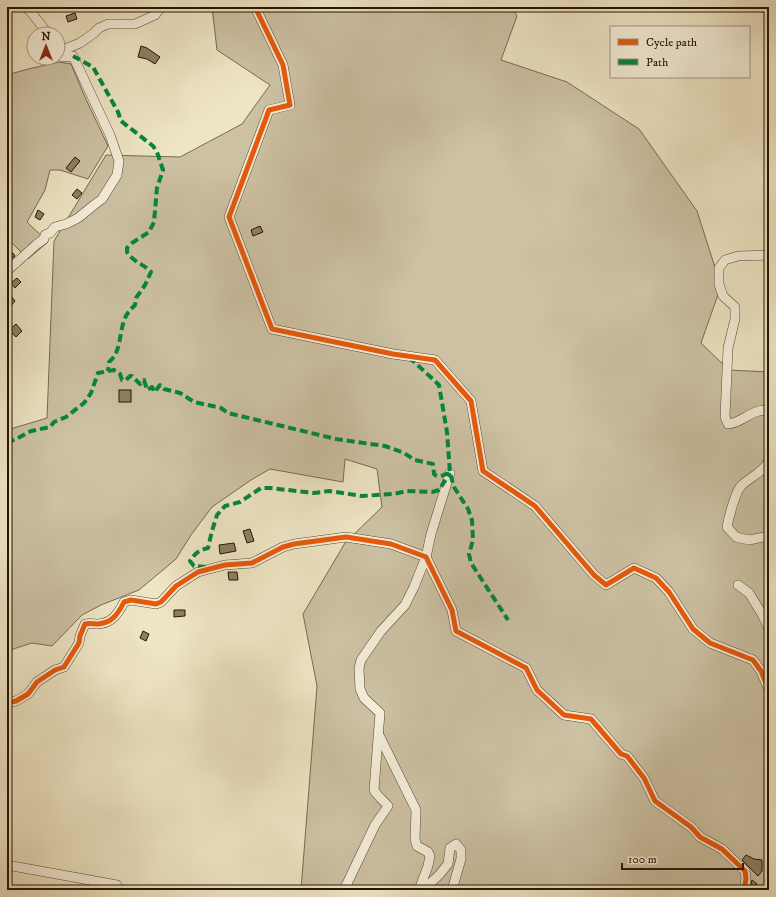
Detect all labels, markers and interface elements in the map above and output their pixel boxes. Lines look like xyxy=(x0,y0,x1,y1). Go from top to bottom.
north arrow xyxy=(26,26,66,66)
legend xyxy=(610,26,750,78)
text: N xyxy=(41,30,51,44)
text: Cycle path xyxy=(646,35,698,50)
text: Path xyxy=(646,55,669,70)
scale bar xyxy=(622,845,743,871)
text: 100 m xyxy=(628,852,657,867)

